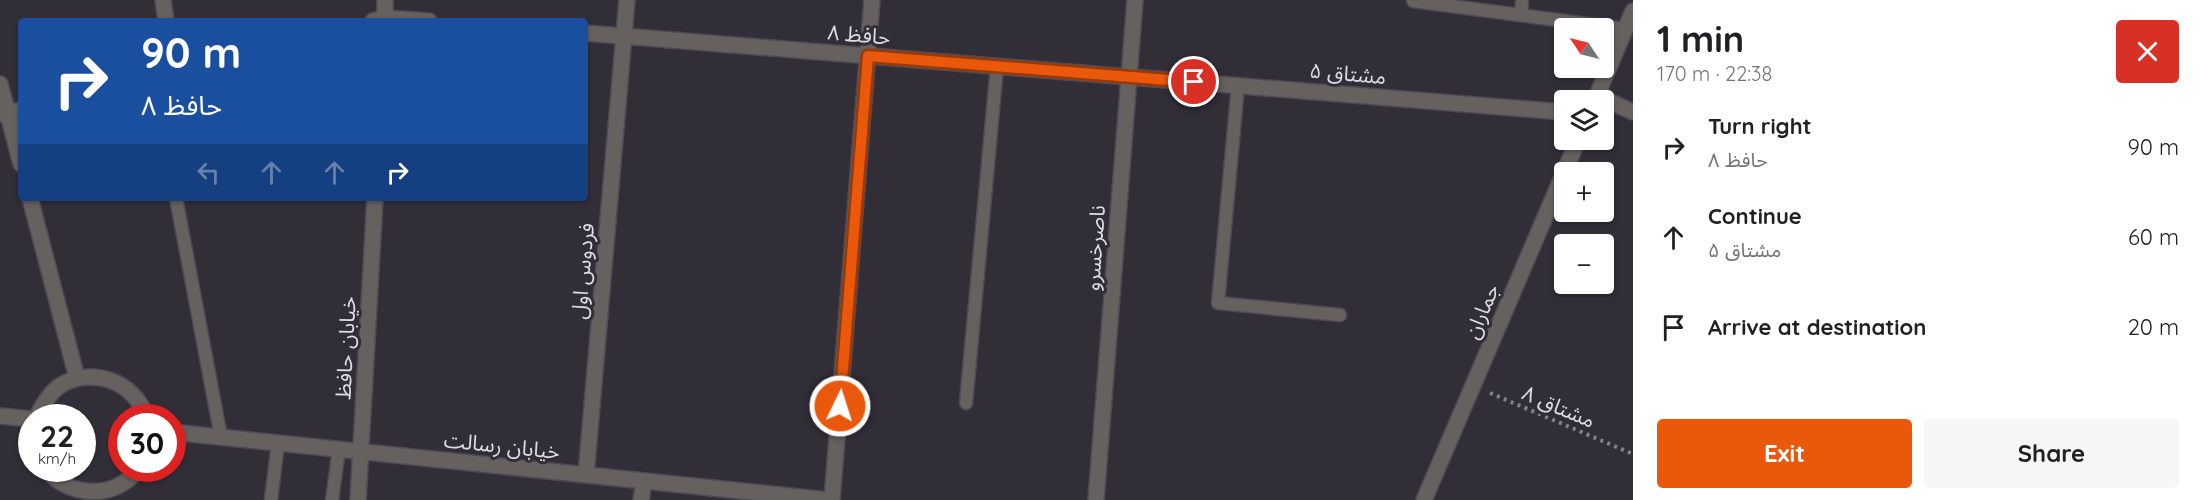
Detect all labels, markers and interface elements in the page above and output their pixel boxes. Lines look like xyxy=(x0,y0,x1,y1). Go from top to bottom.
text: 1 min xyxy=(1657,16,1744,61)
street label: حافظ ۸ xyxy=(826,18,892,50)
north arrow xyxy=(1554,18,1614,78)
map controls xyxy=(1554,18,1614,294)
button: close xyxy=(2116,20,2179,83)
text: 90 m xyxy=(141,26,241,79)
icon: right xyxy=(42,42,120,120)
pin xyxy=(1168,56,1219,107)
street label: مشتاق ۵ xyxy=(1309,57,1387,89)
text: 170 m · 22:38 xyxy=(1657,61,1772,86)
icon: arrive xyxy=(1177,65,1210,98)
text: حافظ ۸ xyxy=(141,88,222,122)
button: layers xyxy=(1554,90,1614,150)
text: Turn right xyxy=(1708,112,1812,140)
icon: right xyxy=(1657,131,1690,164)
text: 90 m xyxy=(2128,133,2179,161)
text: حافظ ۸ xyxy=(1708,147,1768,172)
icon: left xyxy=(192,156,225,189)
icon: ahead xyxy=(255,156,288,189)
icon: ahead xyxy=(318,156,351,189)
icon: right xyxy=(381,156,414,189)
button: + xyxy=(1554,162,1614,222)
text: Continue xyxy=(1708,202,1802,230)
street label: ناصرخسرو xyxy=(1078,204,1110,292)
icon: ahead xyxy=(1657,221,1690,254)
street label: فردوس اول xyxy=(565,222,599,320)
text: 60 m xyxy=(2128,223,2179,251)
button: − xyxy=(1554,234,1614,294)
text: مشتاق ۵ xyxy=(1708,237,1781,262)
street label: جماران xyxy=(1458,280,1504,342)
street label: خیابان حافظ xyxy=(329,296,361,400)
icon: arrive xyxy=(1657,311,1690,344)
text: Arrive at destination xyxy=(1708,313,1926,341)
text: 20 m xyxy=(2128,313,2179,341)
position arrow xyxy=(808,374,872,438)
street label: مشتاق ۸ xyxy=(1519,379,1599,433)
speed limit sign: 30 xyxy=(108,404,186,482)
text: 22 xyxy=(40,417,74,455)
button: Exit xyxy=(1657,419,1912,488)
button: Share xyxy=(1924,419,2179,488)
street label: خیابان رسالت xyxy=(443,426,561,464)
text: km/h xyxy=(38,449,76,468)

